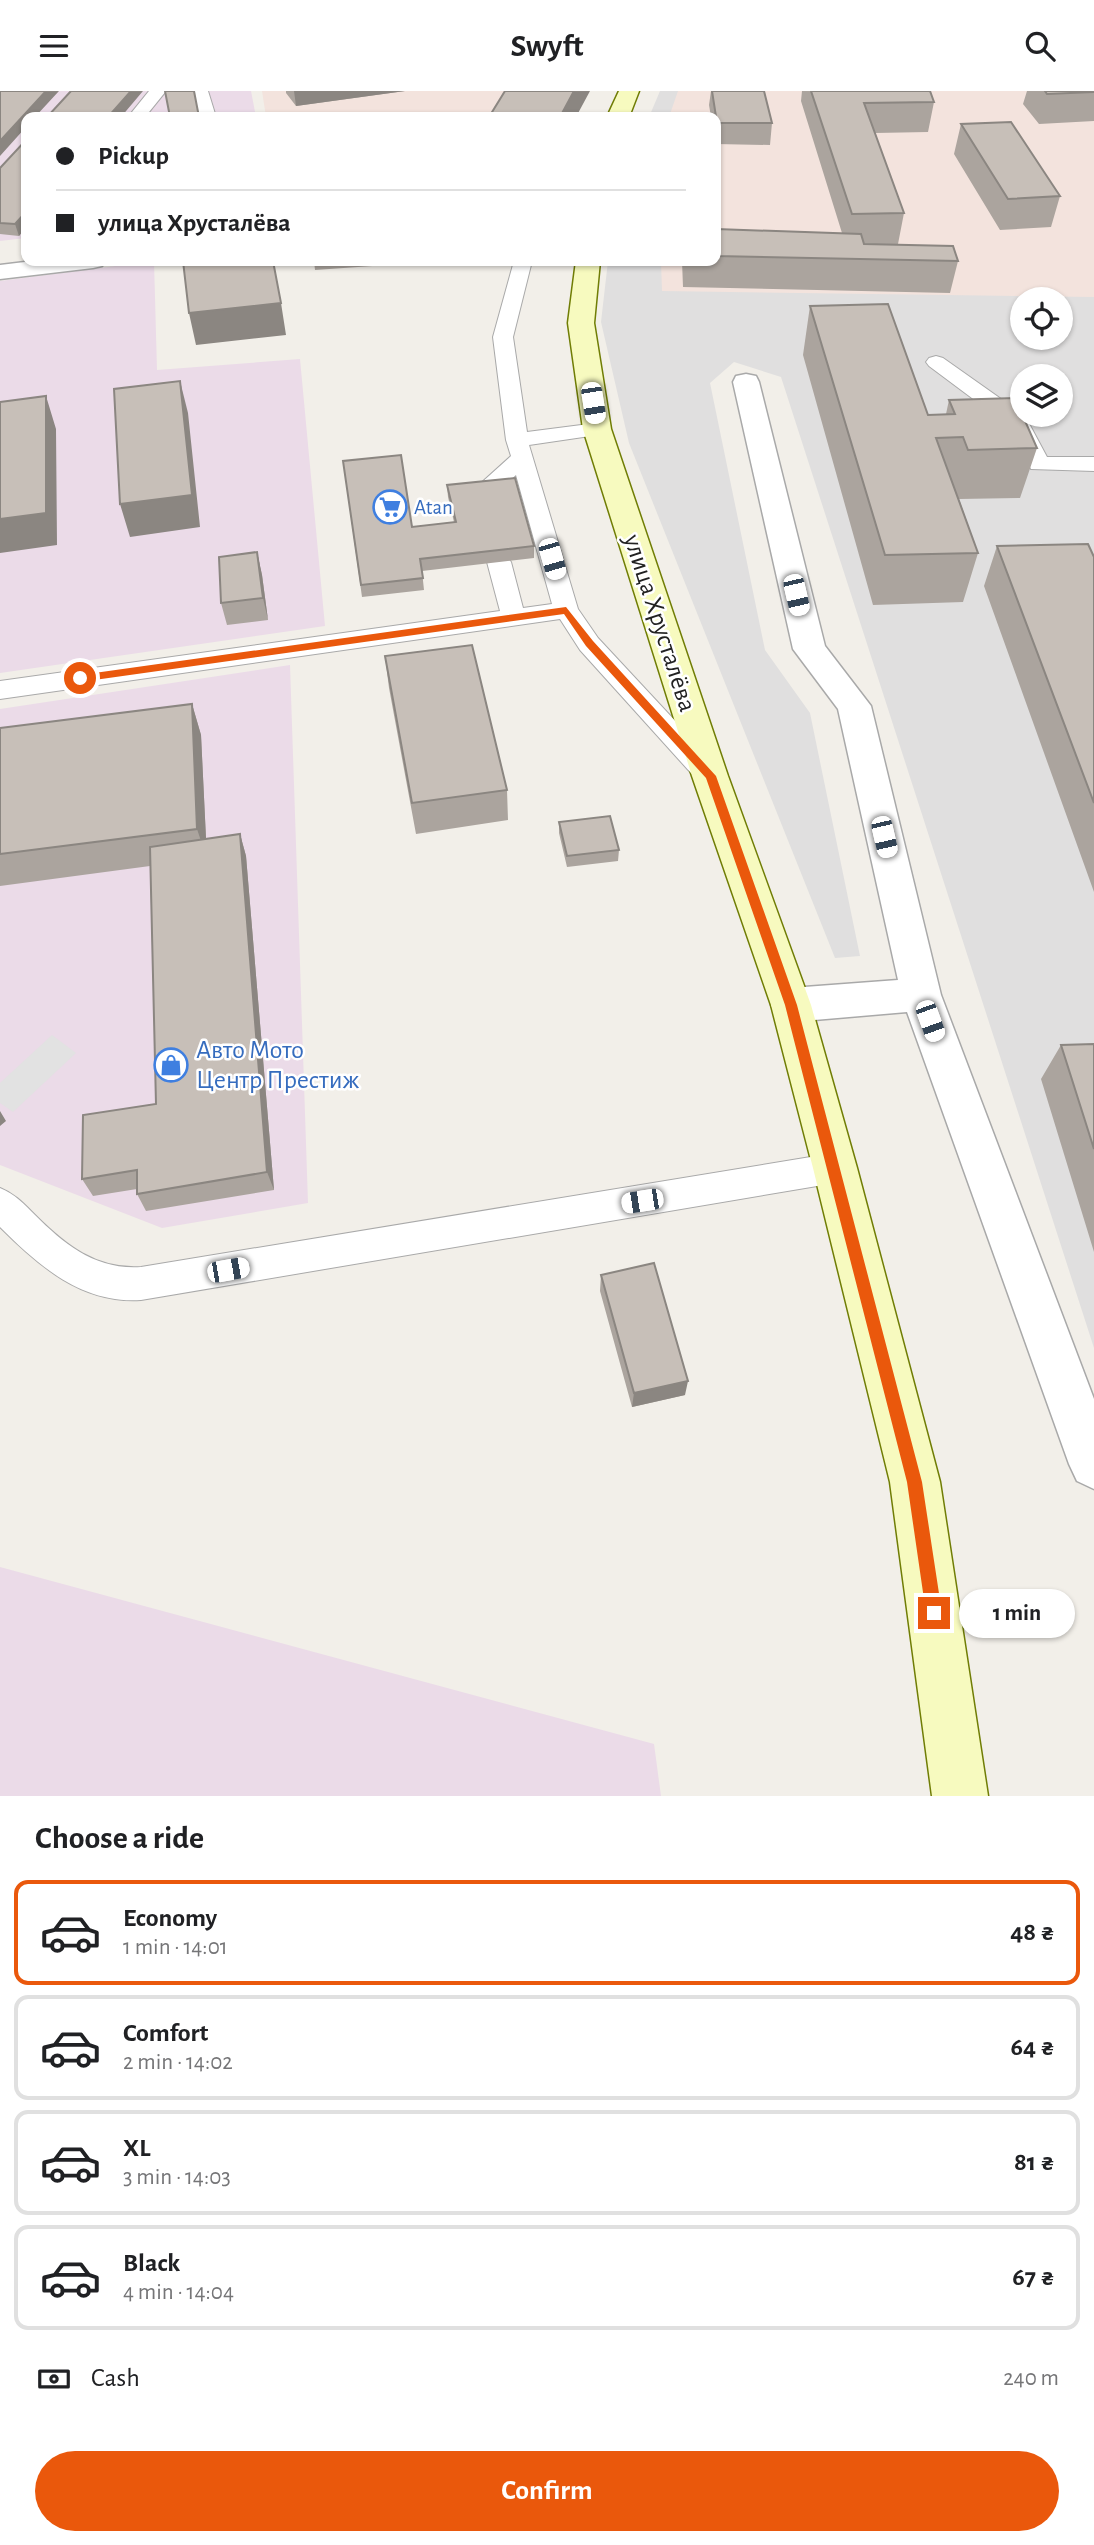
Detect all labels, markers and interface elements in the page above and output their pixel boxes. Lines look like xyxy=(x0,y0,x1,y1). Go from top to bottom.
icon: menu xyxy=(35,27,73,65)
icon: search xyxy=(1021,27,1059,65)
text: Swyft xyxy=(510,30,584,62)
text: Pickup xyxy=(98,143,169,169)
text: улица Хрусталёва xyxy=(98,210,291,236)
map controls xyxy=(1010,287,1073,427)
button: locate xyxy=(1010,287,1073,350)
button: layers xyxy=(1010,364,1073,427)
car xyxy=(580,381,607,425)
supermarket icon: Atan xyxy=(371,488,409,526)
place label: Atan xyxy=(414,497,453,518)
street label: улица Хрусталёва xyxy=(619,530,701,715)
car xyxy=(537,536,568,582)
car xyxy=(782,572,811,618)
route start xyxy=(64,662,96,694)
car xyxy=(870,814,899,860)
car xyxy=(913,998,948,1044)
place label: Авто Мото Центр Престиж xyxy=(196,1037,359,1093)
shop icon: Авто Мото Центр Престиж xyxy=(152,1046,190,1084)
car xyxy=(620,1187,665,1215)
car xyxy=(206,1256,251,1284)
callout: 1 min xyxy=(958,1589,1074,1637)
route end xyxy=(918,1597,950,1629)
text: 1 min xyxy=(993,1602,1041,1625)
text: Choose a ride xyxy=(35,1822,204,1854)
icon: car xyxy=(39,1901,102,1964)
text: Economy xyxy=(123,1905,217,1931)
text: 48 ₴ xyxy=(1010,1919,1055,1945)
text: 1 min · 14:01 xyxy=(123,1936,228,1959)
icon: car xyxy=(39,2016,102,2079)
text: Comfort xyxy=(123,2020,208,2046)
text: 64 ₴ xyxy=(1010,2034,1055,2060)
text: 2 min · 14:02 xyxy=(123,2051,233,2074)
icon: car xyxy=(39,2131,102,2194)
text: XL xyxy=(123,2135,150,2161)
text: 81 ₴ xyxy=(1014,2149,1055,2175)
text: 3 min · 14:03 xyxy=(123,2166,231,2189)
icon: car xyxy=(39,2246,102,2309)
text: Black xyxy=(123,2250,180,2276)
text: 67 ₴ xyxy=(1012,2264,1055,2290)
text: 4 min · 14:04 xyxy=(123,2281,234,2304)
icon: cash xyxy=(35,2360,73,2398)
text: Cash xyxy=(91,2365,140,2391)
text: 240 m xyxy=(1003,2367,1059,2390)
button: Confirm xyxy=(35,2451,1059,2531)

